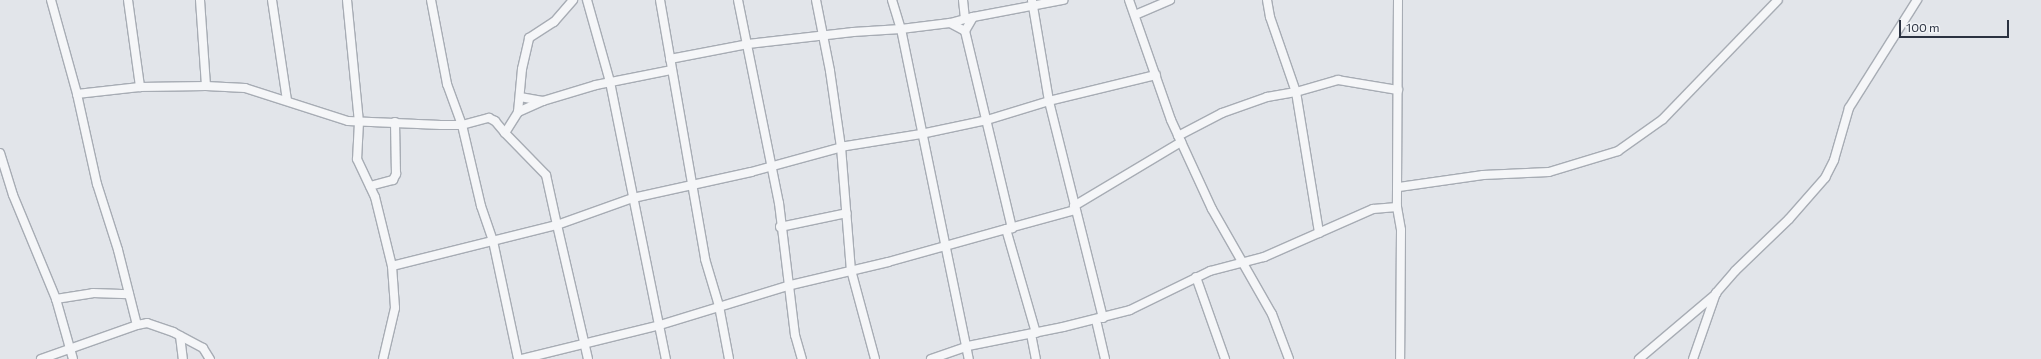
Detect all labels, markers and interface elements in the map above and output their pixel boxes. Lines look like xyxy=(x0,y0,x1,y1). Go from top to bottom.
scale bar xyxy=(1901,12,2011,38)
text: 100 m xyxy=(1906,20,1940,34)

